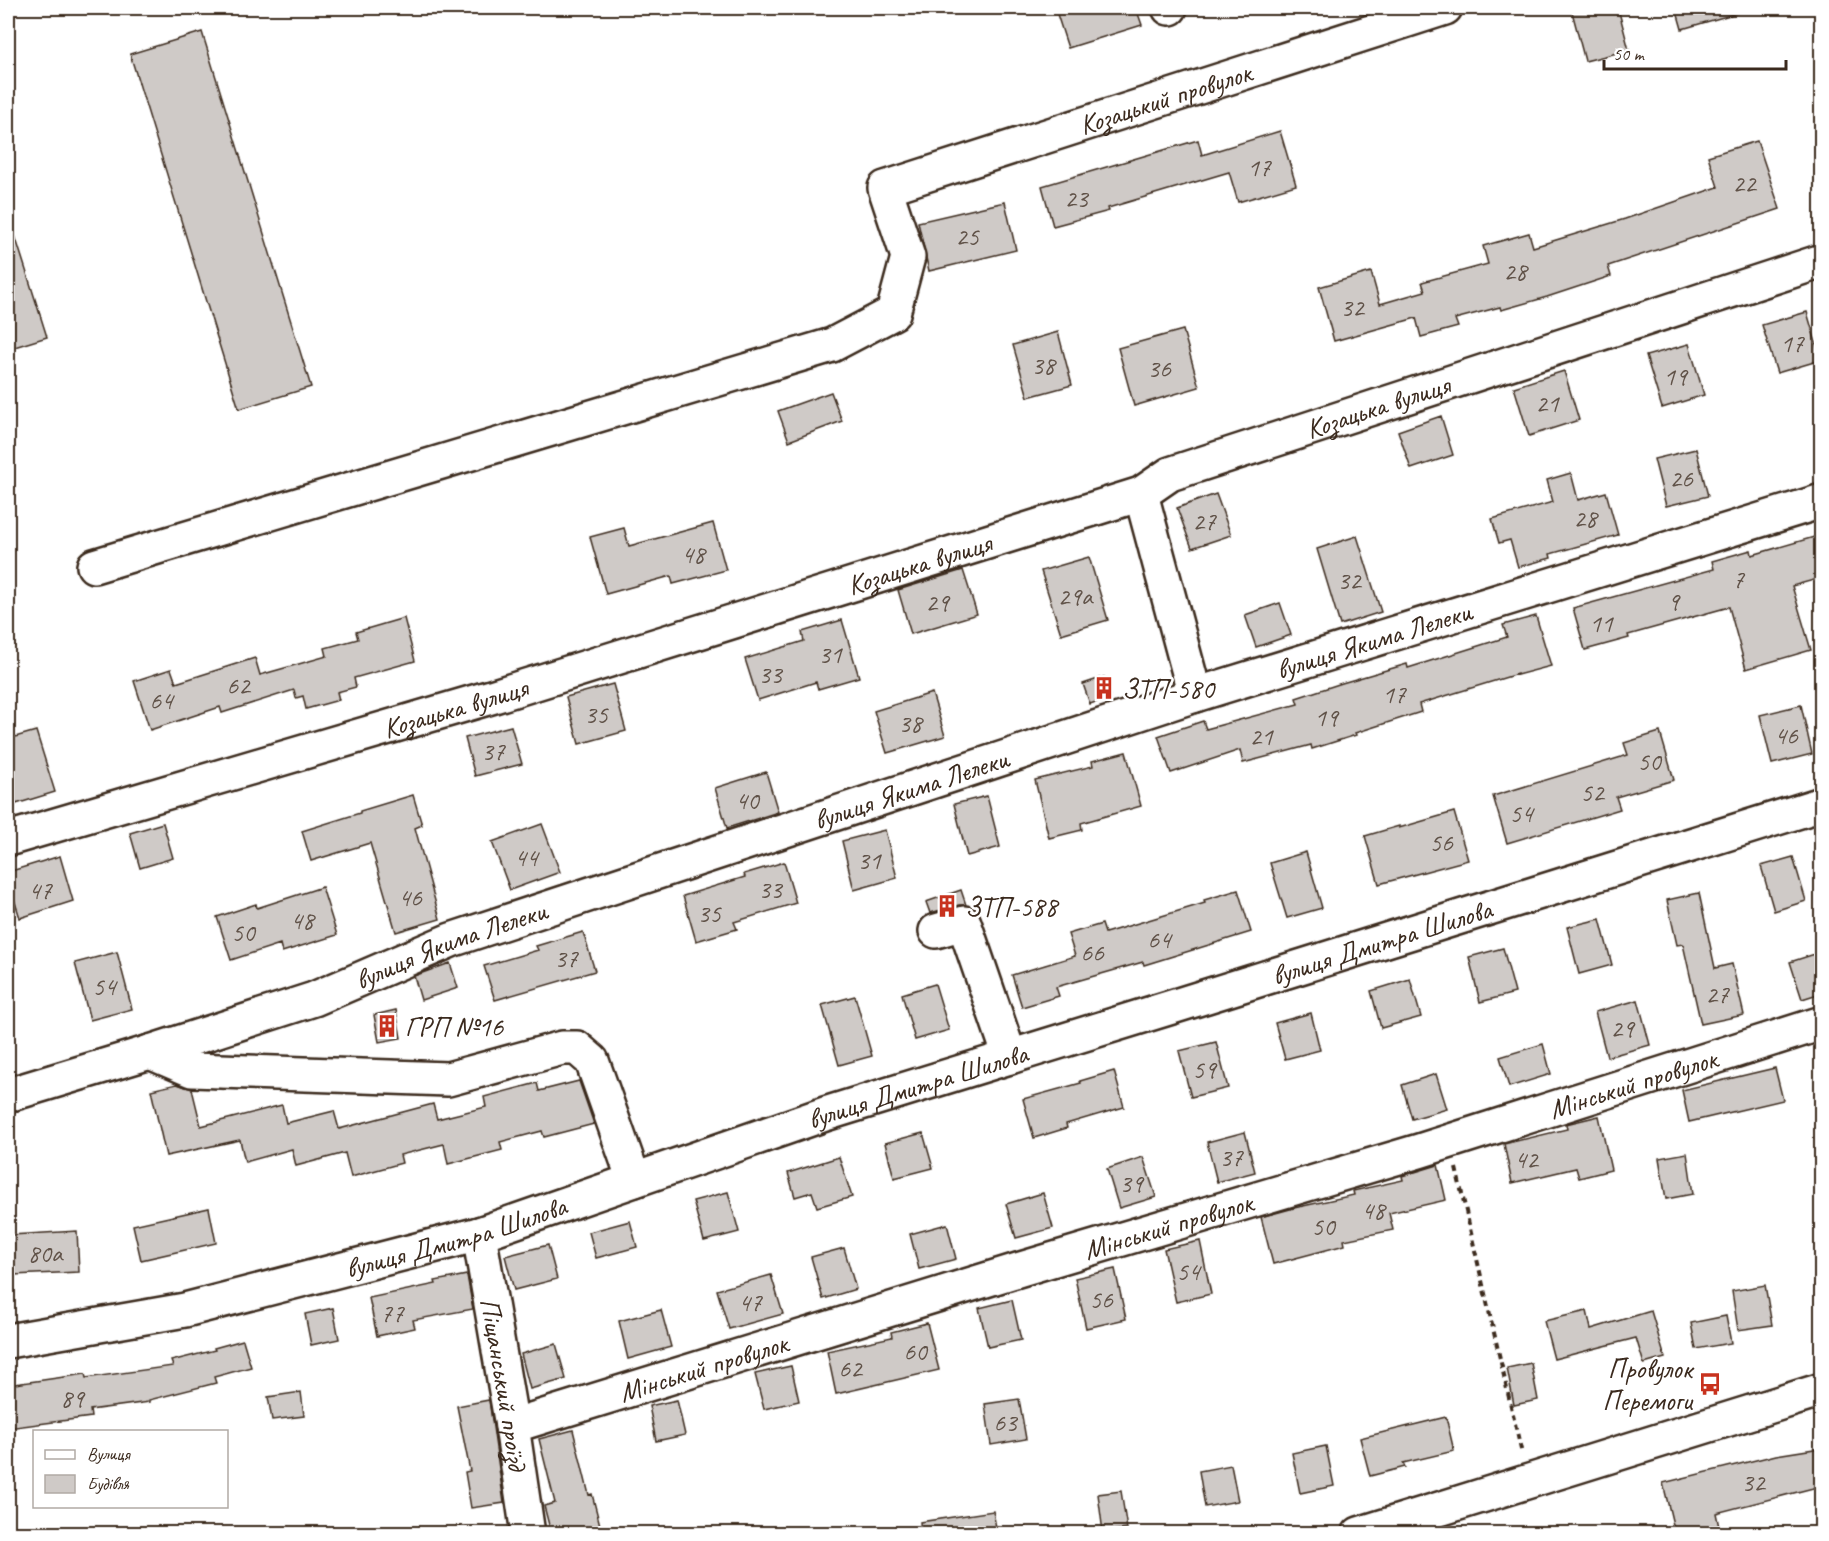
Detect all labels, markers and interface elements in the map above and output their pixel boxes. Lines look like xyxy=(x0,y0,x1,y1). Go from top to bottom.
scale bar xyxy=(1604,33,1786,71)
text: 50 m xyxy=(1613,43,1646,65)
street label: Козацький провулок xyxy=(1075,53,1258,142)
house number: 17 xyxy=(1247,151,1272,184)
house number: 22 xyxy=(1732,167,1758,200)
house number: 23 xyxy=(1064,182,1090,215)
house number: 25 xyxy=(955,220,980,253)
house number: 28 xyxy=(1503,255,1529,288)
house number: 32 xyxy=(1340,291,1366,324)
house number: 17 xyxy=(1780,327,1805,360)
house number: 38 xyxy=(1031,349,1057,382)
house number: 36 xyxy=(1147,352,1172,385)
house number: 19 xyxy=(1663,360,1689,393)
street label: Козацька вулиця xyxy=(1301,366,1456,446)
house number: 21 xyxy=(1535,387,1560,420)
house number: 26 xyxy=(1669,462,1694,495)
house number: 28 xyxy=(1573,502,1599,535)
house number: 27 xyxy=(1192,505,1217,538)
street label: Козацька вулиця xyxy=(843,524,998,602)
house number: 48 xyxy=(681,538,707,571)
house number: 7 xyxy=(1732,563,1745,596)
house number: 32 xyxy=(1337,564,1363,597)
house number: 29а xyxy=(1058,580,1094,613)
house number: 9 xyxy=(1667,585,1681,618)
house number: 29 xyxy=(925,586,951,619)
street label: вулиця Якима Лелеки xyxy=(1271,593,1477,686)
house number: 11 xyxy=(1589,607,1614,640)
house number: 31 xyxy=(818,638,843,671)
house number: 33 xyxy=(758,658,784,691)
house number: 62 xyxy=(226,669,252,702)
street label: Козацька вулиця xyxy=(379,669,534,745)
place label: ЗТП-580 xyxy=(1122,671,1216,706)
building icon: ЗТП-580 xyxy=(1091,675,1117,701)
house number: 17 xyxy=(1382,678,1407,711)
house number: 64 xyxy=(149,684,175,717)
house number: 35 xyxy=(584,698,609,731)
house number: 19 xyxy=(1314,701,1340,734)
house number: 38 xyxy=(898,707,924,740)
house number: 46 xyxy=(1774,719,1799,752)
house number: 21 xyxy=(1249,720,1274,753)
house number: 37 xyxy=(481,735,506,768)
street label: вулиця Якима Лелеки xyxy=(809,740,1014,837)
house number: 50 xyxy=(1637,745,1663,778)
house number: 52 xyxy=(1580,776,1606,809)
house number: 40 xyxy=(735,784,761,817)
house number: 54 xyxy=(1509,797,1535,830)
house number: 56 xyxy=(1429,826,1454,859)
house number: 44 xyxy=(514,841,540,874)
house number: 31 xyxy=(857,844,882,877)
house number: 33 xyxy=(758,873,784,906)
house number: 47 xyxy=(28,874,53,907)
house number: 46 xyxy=(398,881,423,914)
place label: ЗТП-588 xyxy=(965,889,1059,924)
street label: вулиця Дмитра Шилова xyxy=(1267,890,1497,992)
street label: вулиця Якима Лелеки xyxy=(349,892,553,997)
building icon: ЗТП-588 xyxy=(934,893,960,919)
house number: 35 xyxy=(697,897,722,930)
house number: 48 xyxy=(290,904,316,937)
house number: 50 xyxy=(231,916,257,949)
house number: 64 xyxy=(1147,923,1173,956)
house number: 66 xyxy=(1080,936,1105,969)
house number: 37 xyxy=(554,942,579,975)
house number: 54 xyxy=(92,970,118,1003)
house number: 27 xyxy=(1705,978,1730,1011)
place label: ГРП №16 xyxy=(405,1009,505,1044)
house number: 29 xyxy=(1610,1012,1636,1045)
building icon: ГРП №16 xyxy=(374,1013,400,1039)
street label: вулиця Дмитра Шилова xyxy=(802,1035,1033,1136)
street label: Мінський провулок xyxy=(1544,1039,1724,1126)
house number: 59 xyxy=(1192,1053,1218,1086)
house number: 37 xyxy=(1219,1141,1244,1174)
house number: 42 xyxy=(1514,1143,1540,1176)
house number: 39 xyxy=(1119,1167,1145,1200)
street label: Мінський провулок xyxy=(1080,1183,1259,1267)
street label: вулиця Дмитра Шилова xyxy=(341,1187,572,1285)
house number: 48 xyxy=(1361,1194,1387,1227)
house number: 50 xyxy=(1311,1210,1337,1243)
house number: 80а xyxy=(28,1237,64,1270)
house number: 54 xyxy=(1176,1255,1202,1288)
house number: 56 xyxy=(1089,1283,1114,1316)
house number: 47 xyxy=(738,1286,763,1319)
street label: Піщанський проїзд xyxy=(473,1295,536,1475)
house number: 77 xyxy=(380,1297,405,1330)
street label: Мінський провулок xyxy=(615,1324,794,1409)
house number: 60 xyxy=(903,1335,929,1368)
place label: Провулок Перемоги xyxy=(1602,1351,1695,1418)
house number: 62 xyxy=(838,1352,864,1385)
bus stop icon: Провулок Перемоги xyxy=(1697,1371,1723,1397)
house number: 89 xyxy=(60,1382,86,1415)
house number: 63 xyxy=(993,1406,1019,1439)
legend xyxy=(33,1430,228,1508)
text: Вулиця xyxy=(87,1443,131,1465)
house number: 32 xyxy=(1741,1466,1767,1499)
text: Будівля xyxy=(87,1473,130,1495)

